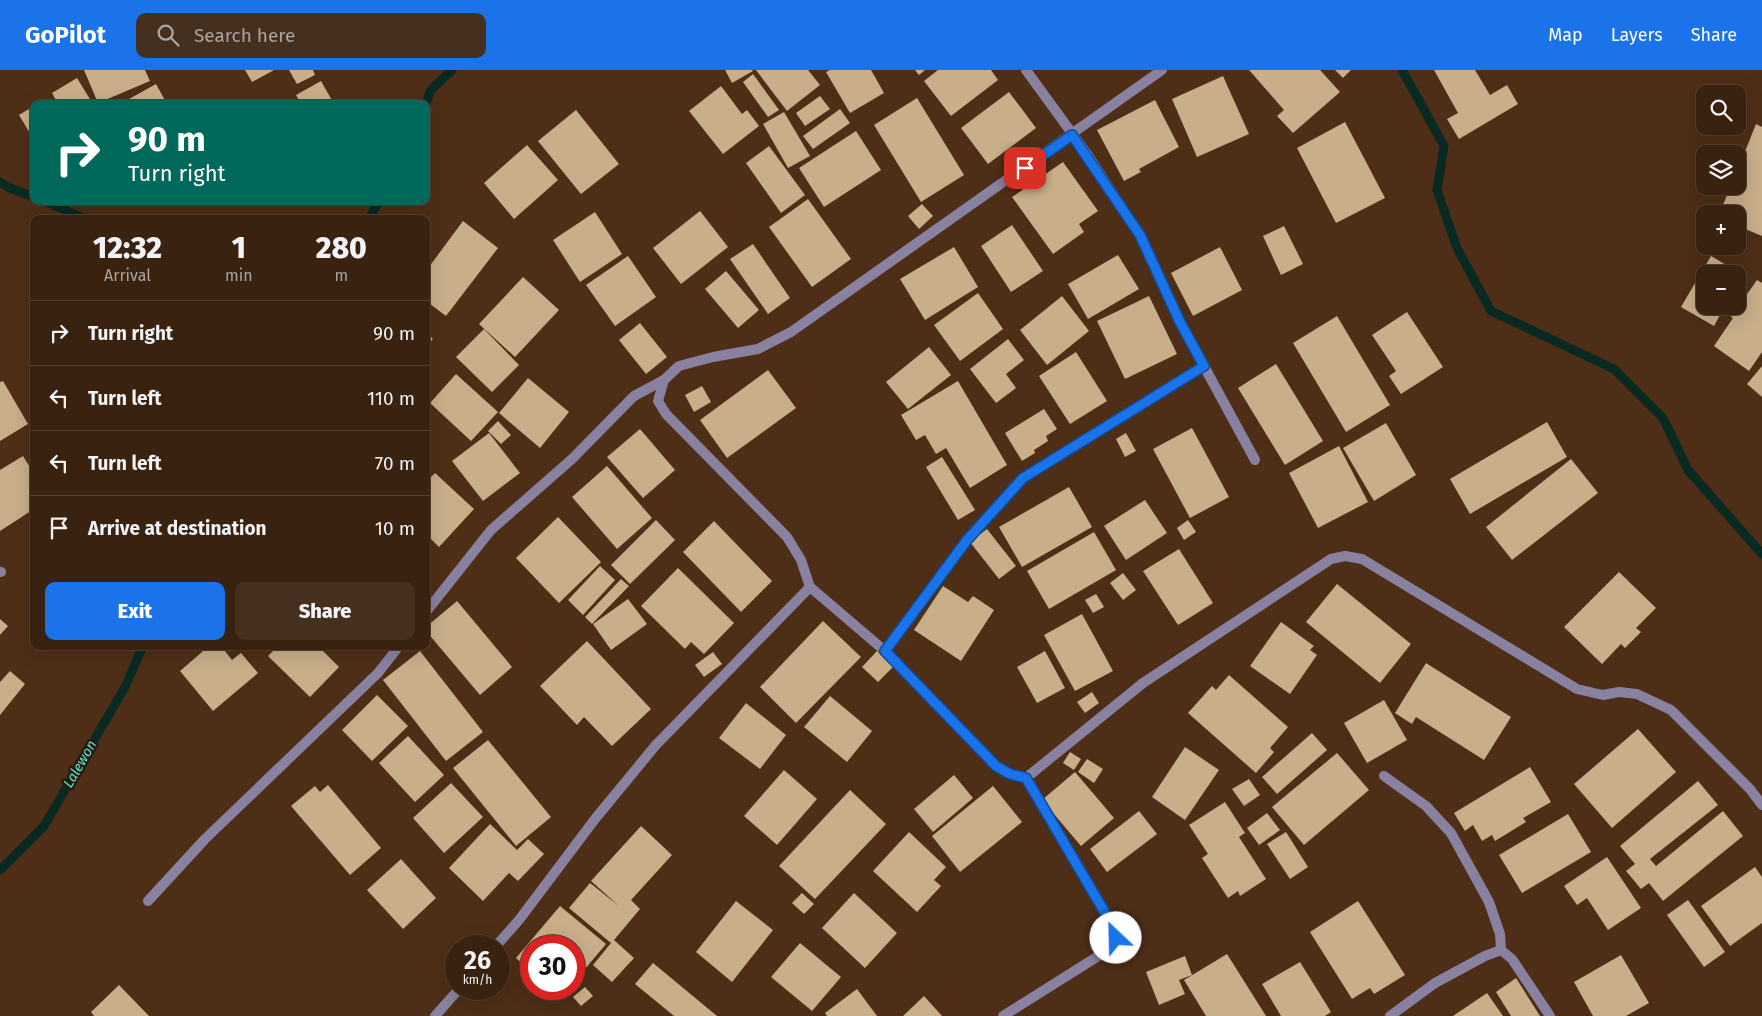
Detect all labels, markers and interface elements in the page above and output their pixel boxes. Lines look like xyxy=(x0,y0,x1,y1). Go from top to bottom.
search box xyxy=(136,13,486,58)
text: GoPilot xyxy=(25,21,106,49)
icon: search xyxy=(154,21,182,49)
text: Search here xyxy=(194,24,295,47)
text: Map xyxy=(1548,24,1583,46)
text: Layers xyxy=(1611,24,1663,46)
text: Share xyxy=(1691,24,1737,46)
map controls xyxy=(1696,85,1746,315)
button: search xyxy=(1696,85,1746,135)
text: 90 m xyxy=(128,118,206,160)
icon: right xyxy=(45,120,110,185)
button: layers xyxy=(1696,145,1746,195)
pin xyxy=(1004,147,1046,189)
icon: arrive xyxy=(1011,154,1039,182)
text: Turn right xyxy=(128,160,225,187)
button: + xyxy=(1696,205,1746,255)
text: 12:32 xyxy=(93,230,162,266)
text: 1 xyxy=(232,230,246,266)
text: 280 xyxy=(316,230,367,266)
button: − xyxy=(1696,265,1746,315)
text: Arrival xyxy=(104,266,151,285)
text: min xyxy=(225,266,253,285)
text: m xyxy=(334,266,348,285)
icon: right xyxy=(45,319,73,347)
text: Turn right xyxy=(88,322,173,345)
text: 90 m xyxy=(373,322,415,345)
icon: left xyxy=(45,384,73,412)
text: Turn left xyxy=(88,387,162,410)
text: 110 m xyxy=(367,387,415,410)
icon: left xyxy=(45,449,73,477)
text: Turn left xyxy=(88,452,162,475)
text: 70 m xyxy=(375,452,415,475)
icon: arrive xyxy=(45,514,73,542)
text: Arrive at destination xyxy=(88,517,267,540)
text: 10 m xyxy=(375,517,415,540)
button: Exit xyxy=(45,582,225,640)
button: Share xyxy=(235,582,415,640)
water label: Lalewon xyxy=(60,737,100,791)
position arrow xyxy=(1089,911,1141,963)
speed limit sign: 30 xyxy=(520,935,585,1000)
text: 26 xyxy=(464,946,491,976)
text: km/h xyxy=(463,973,492,987)

